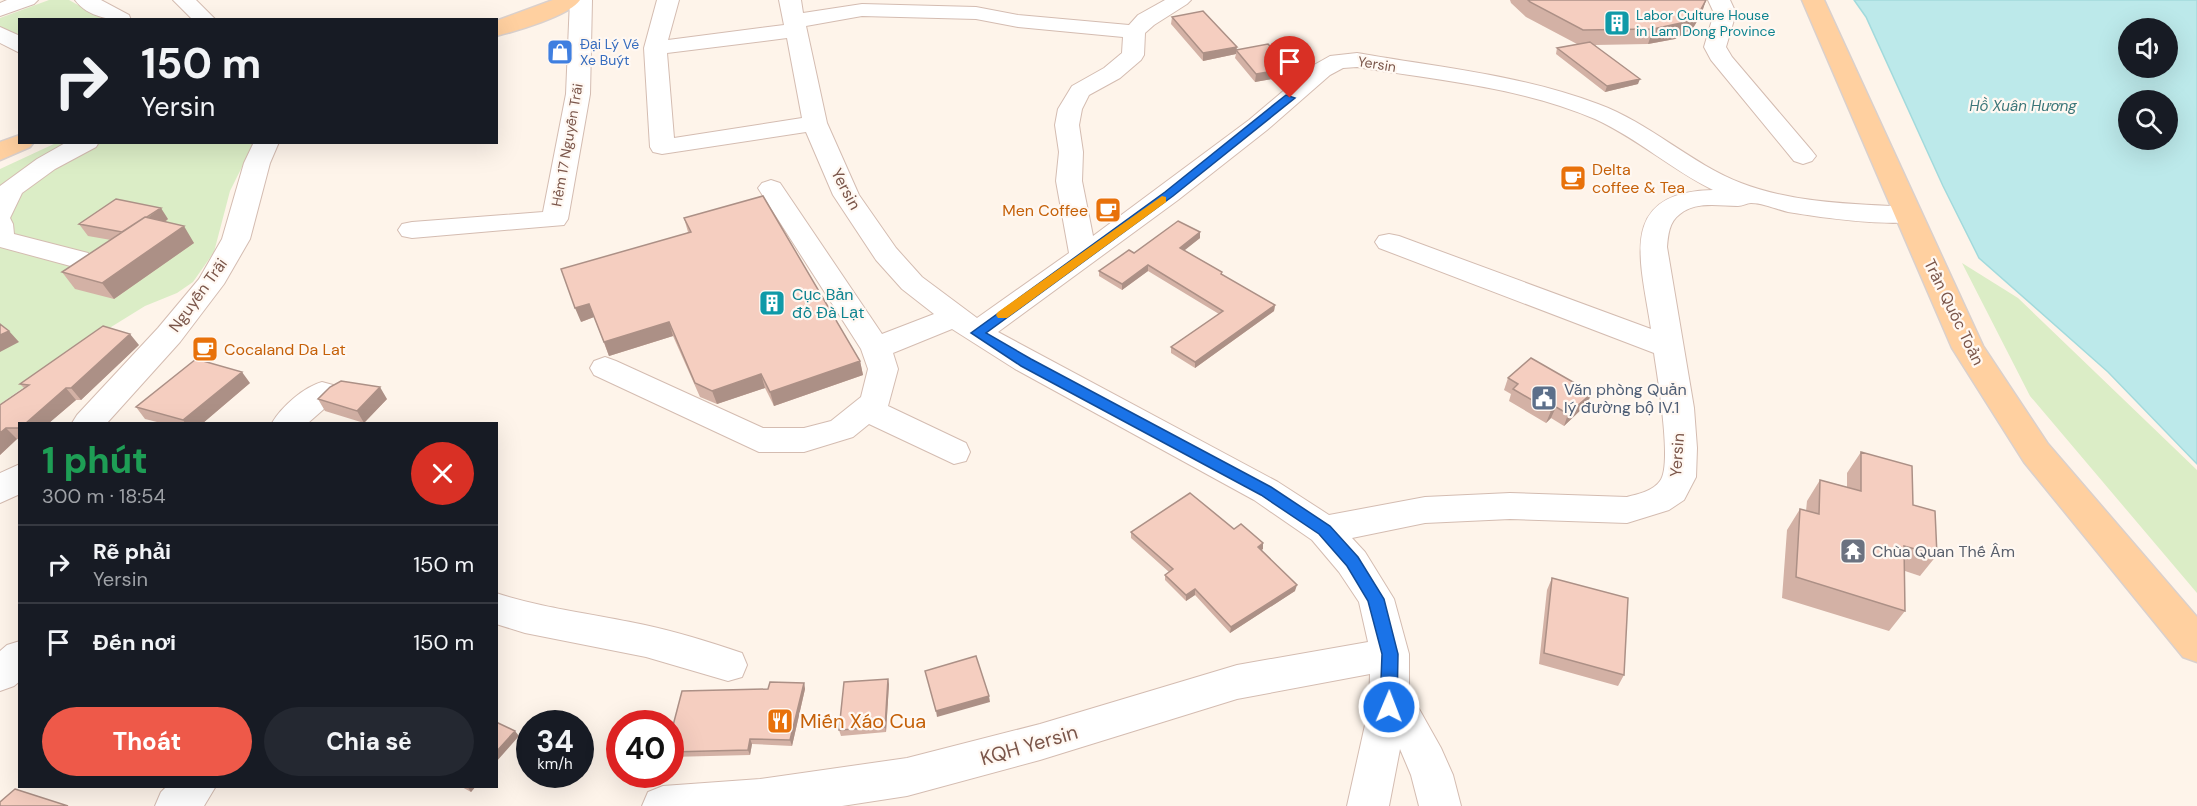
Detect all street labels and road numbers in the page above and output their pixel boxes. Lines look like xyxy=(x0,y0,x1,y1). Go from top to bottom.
street label: Yersin xyxy=(1357,52,1397,76)
street label: Hẻm 17 Nguyễn Trãi xyxy=(547,82,587,208)
street label: Yersin xyxy=(826,165,866,213)
street label: Nguyễn Trãi xyxy=(164,254,232,336)
street label: Trần Quốc Toản xyxy=(1919,255,1989,369)
street label: Yersin xyxy=(1665,432,1689,478)
street label: KQH Yersin xyxy=(977,719,1081,771)

